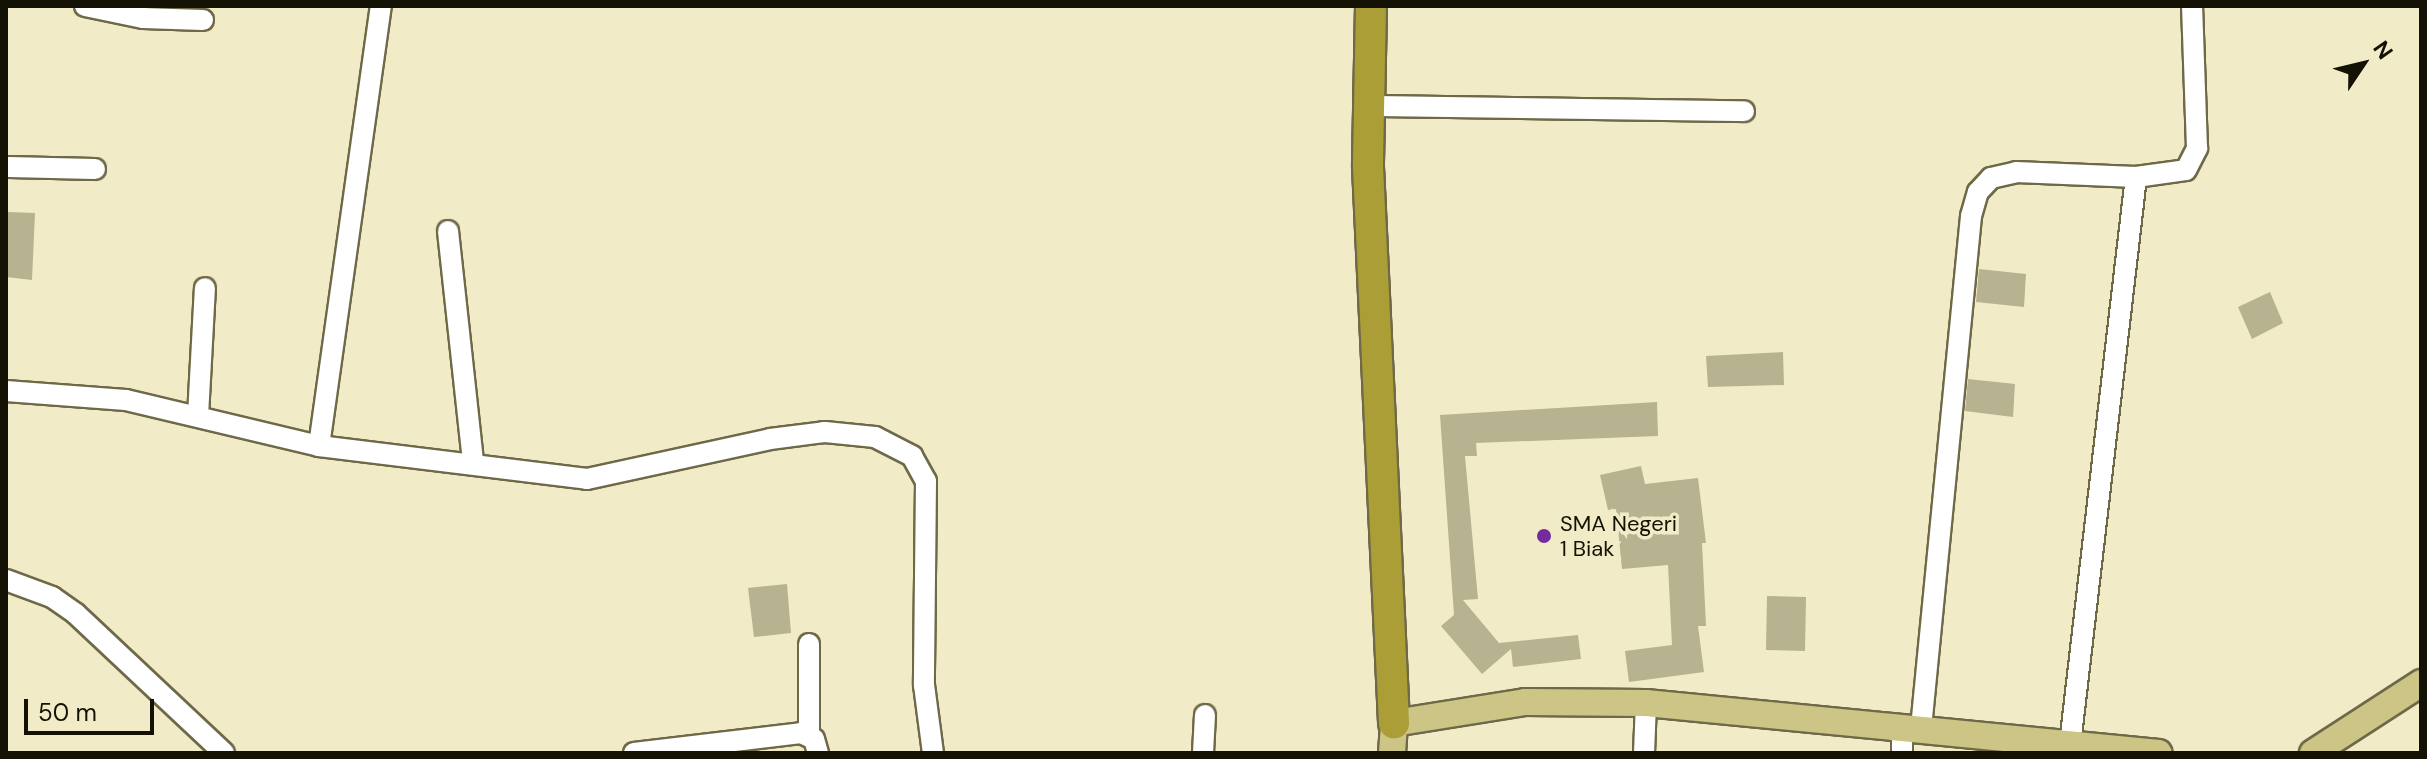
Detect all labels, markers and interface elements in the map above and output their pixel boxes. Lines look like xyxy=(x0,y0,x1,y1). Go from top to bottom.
north arrow xyxy=(2323,24,2403,104)
text: N xyxy=(2367,35,2400,65)
place label: SMA Negeri 1 Biak xyxy=(1560,510,1677,562)
marker: SMA Negeri 1 Biak xyxy=(1535,527,1553,545)
scale bar xyxy=(28,683,158,733)
text: 50 m xyxy=(38,697,97,728)

